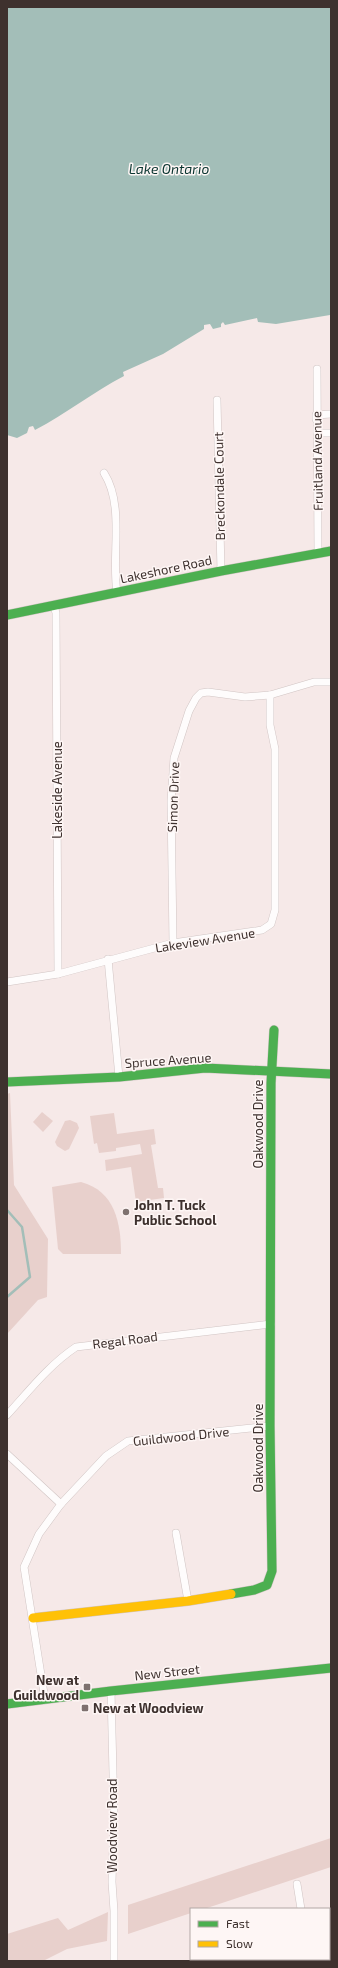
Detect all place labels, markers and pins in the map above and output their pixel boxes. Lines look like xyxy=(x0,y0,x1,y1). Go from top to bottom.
place label: John T. Tuck Public School xyxy=(134,1197,217,1228)
marker: John T. Tuck Public School xyxy=(121,1207,131,1217)
place label: New at Guildwood xyxy=(13,1672,80,1703)
marker: New at Guildwood xyxy=(82,1682,92,1692)
place label: New at Woodview xyxy=(93,1700,204,1716)
marker: New at Woodview xyxy=(80,1703,90,1713)

